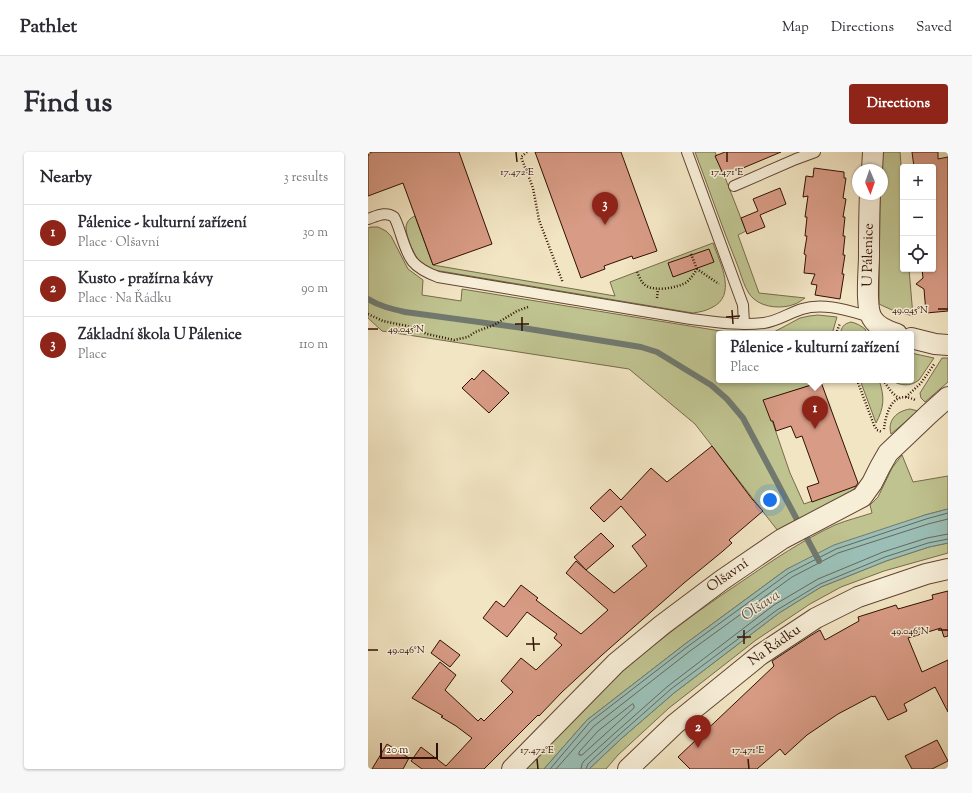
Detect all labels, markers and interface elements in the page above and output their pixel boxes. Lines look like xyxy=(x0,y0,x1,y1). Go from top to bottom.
text: Pathlet xyxy=(20,14,77,41)
text: Map xyxy=(782,18,809,38)
text: Directions xyxy=(831,18,894,38)
text: Saved xyxy=(916,18,952,38)
text: Find us xyxy=(24,84,112,124)
button: Directions xyxy=(849,84,948,124)
north arrow xyxy=(852,164,888,200)
map controls xyxy=(900,164,936,272)
button: + xyxy=(900,164,936,200)
text: 17.472°E xyxy=(500,165,534,180)
text: 17.471°E xyxy=(711,165,743,180)
text: Nearby xyxy=(40,166,92,190)
text: 3 results xyxy=(283,169,328,187)
pin: 3 xyxy=(592,192,618,225)
button: − xyxy=(900,200,936,236)
text: Pálenice - kulturní zařízení xyxy=(78,213,247,234)
street label: U Pálenice xyxy=(858,223,880,287)
text: 1 xyxy=(51,224,55,242)
text: 30 m xyxy=(302,224,328,242)
text: Place · Olšavní xyxy=(78,234,159,252)
button: locate xyxy=(900,236,936,272)
text: Kusto - pražírna kávy xyxy=(78,269,213,290)
text: 2 xyxy=(50,280,56,298)
text: 90 m xyxy=(301,280,328,298)
text: Place · Na Řádku xyxy=(78,290,172,308)
text: 49.045°N xyxy=(892,303,928,318)
text: 49.045°N xyxy=(388,322,424,337)
text: Základní škola U Pálenice xyxy=(78,325,242,346)
popup xyxy=(716,331,914,383)
text: 3 xyxy=(50,336,56,354)
text: 110 m xyxy=(299,336,328,354)
text: Pálenice - kulturní zařízení xyxy=(731,338,899,359)
text: Place xyxy=(78,346,107,364)
text: Place xyxy=(731,359,759,377)
pin: 1 xyxy=(802,396,828,429)
your location xyxy=(760,490,780,510)
street label: Olšavní xyxy=(703,554,753,598)
water label: Olšava xyxy=(737,585,785,627)
street label: Na Řádku xyxy=(745,621,805,671)
text: 49.046°N xyxy=(891,624,929,639)
text: 49.046°N xyxy=(387,643,425,658)
pin: 2 xyxy=(685,715,711,748)
scale bar xyxy=(380,741,438,760)
text: 20 m xyxy=(386,742,408,758)
text: 17.472°E xyxy=(520,743,554,758)
text: 17.471°E xyxy=(732,743,764,758)

